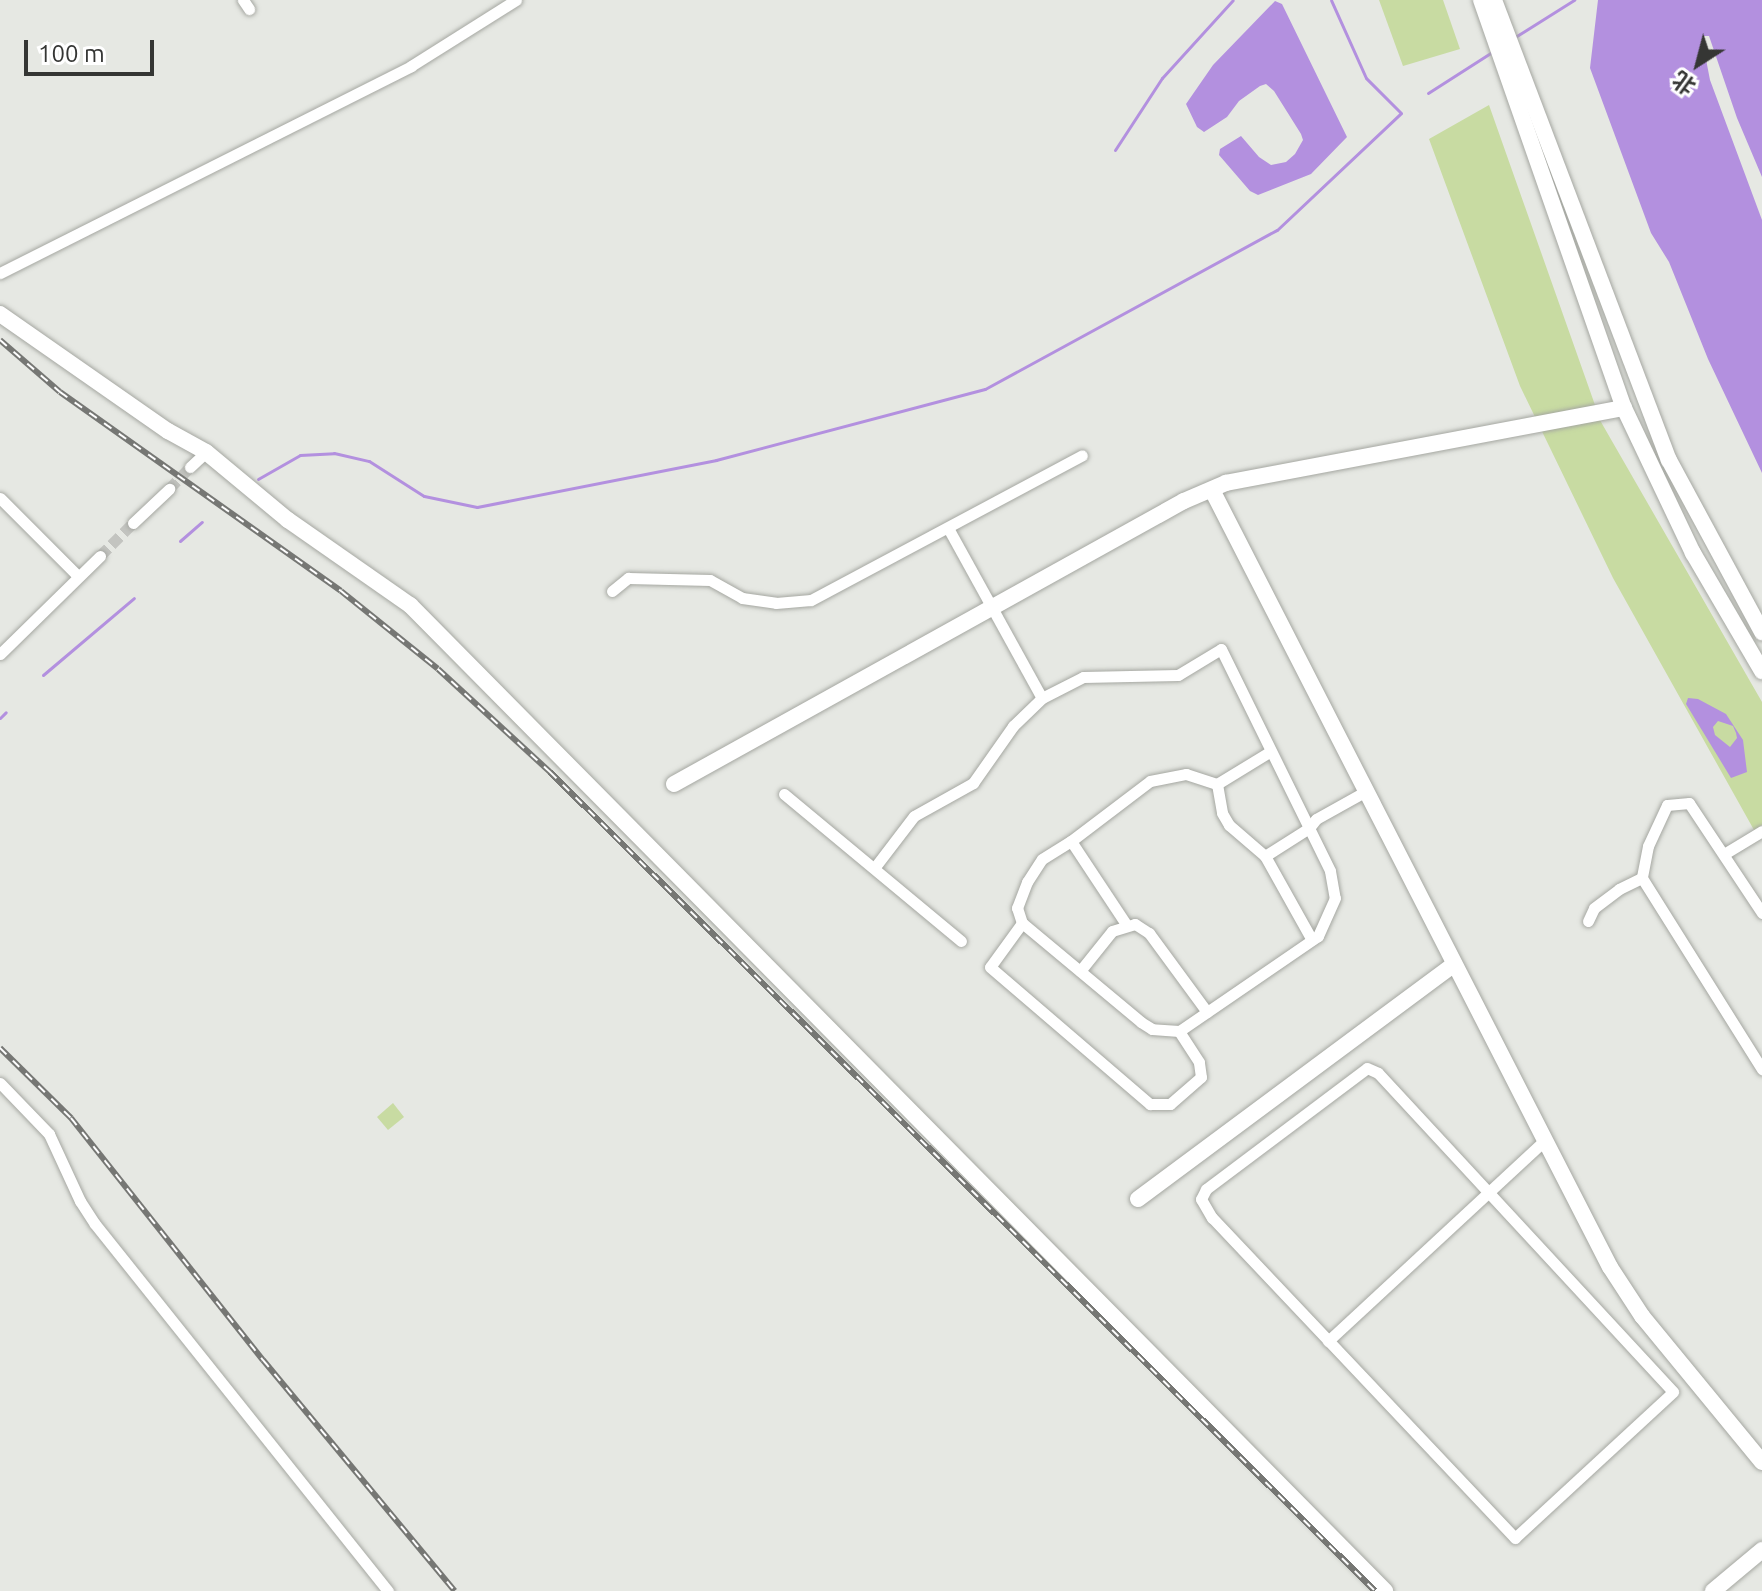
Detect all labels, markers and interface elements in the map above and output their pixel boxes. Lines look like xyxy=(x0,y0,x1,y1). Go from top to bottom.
scale bar xyxy=(28,24,158,74)
north arrow xyxy=(1658,24,1738,104)
text: 100 m xyxy=(38,40,105,67)
text: 北 xyxy=(1667,67,1700,100)

